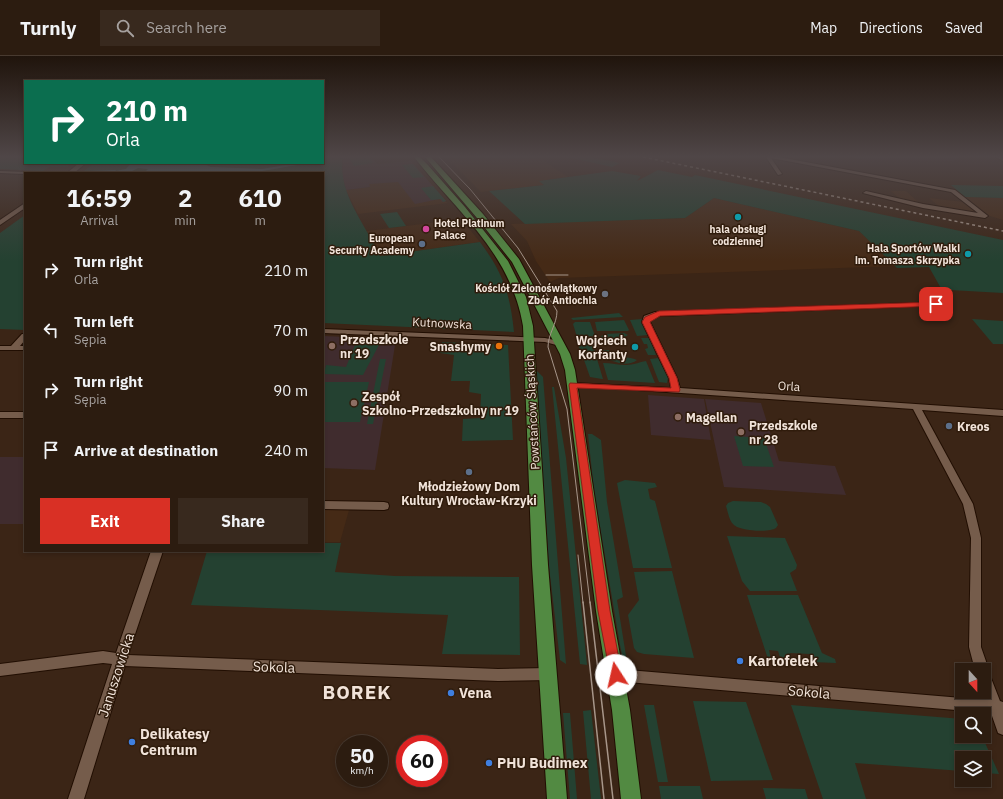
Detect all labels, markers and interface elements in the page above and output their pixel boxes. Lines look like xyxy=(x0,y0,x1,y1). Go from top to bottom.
search box xyxy=(100,10,380,46)
text: Turnly xyxy=(20,16,76,40)
icon: search xyxy=(114,17,136,39)
text: Search here xyxy=(146,18,227,37)
text: Map xyxy=(810,19,837,37)
text: Directions xyxy=(859,19,923,37)
text: Saved xyxy=(945,19,983,37)
text: 210 m xyxy=(106,92,188,129)
icon: right xyxy=(40,96,92,148)
text: Orla xyxy=(106,128,140,151)
text: 16:59 xyxy=(66,182,132,214)
text: 2 xyxy=(178,182,192,214)
text: 610 xyxy=(238,182,282,214)
text: Arrival xyxy=(80,212,118,229)
text: min xyxy=(174,212,196,229)
text: m xyxy=(254,212,266,229)
marker: hala obsługi codziennej xyxy=(733,212,743,222)
place label: Hotel Platinum Palace xyxy=(434,217,504,242)
place label: hala obsługi codziennej xyxy=(710,223,767,248)
marker: Hotel Platinum Palace xyxy=(421,224,431,234)
place label: European Security Academy xyxy=(329,232,415,257)
marker: European Security Academy xyxy=(417,239,427,249)
place label: Hala Sportów Walki im. Tomasza Skrzypka xyxy=(855,242,960,267)
marker: Hala Sportów Walki im. Tomasza Skrzypka xyxy=(963,249,973,259)
text: Turn right xyxy=(74,252,143,271)
icon: right xyxy=(40,259,62,281)
text: 210 m xyxy=(264,261,308,280)
text: Orla xyxy=(74,271,98,288)
place label: Kościół Zielonoświątkowy Zbór Antiochia xyxy=(475,282,598,307)
pin xyxy=(919,287,953,321)
marker: Kościół Zielonoświątkowy Zbór Antiochia xyxy=(600,289,610,299)
icon: arrive xyxy=(925,293,947,315)
text: Turn left xyxy=(74,312,134,331)
street label: Kutnowska xyxy=(412,314,473,332)
icon: left xyxy=(40,319,62,341)
text: 70 m xyxy=(273,321,308,340)
text: Sępia xyxy=(74,331,106,348)
place label: Przedszkole nr 19 xyxy=(340,332,409,361)
place label: Wojciech Korfanty xyxy=(576,333,628,362)
place label: Smashymy xyxy=(429,339,492,354)
marker: Przedszkole nr 19 xyxy=(327,341,337,351)
marker: Smashymy xyxy=(494,341,504,351)
marker: Wojciech Korfanty xyxy=(630,342,640,352)
street label: Powstańców Śląskich xyxy=(521,354,543,470)
text: Turn right xyxy=(74,372,143,391)
street label: Orla xyxy=(777,378,801,394)
icon: right xyxy=(40,379,62,401)
text: 90 m xyxy=(273,381,308,400)
place label: Zespół Szkolno-Przedszkolny nr 19 xyxy=(362,389,519,418)
text: Sępia xyxy=(74,391,106,408)
marker: Zespół Szkolno-Przedszkolny nr 19 xyxy=(349,398,359,408)
place label: Magellan xyxy=(686,410,737,425)
marker: Magellan xyxy=(673,412,683,422)
place label: Przedszkole nr 28 xyxy=(749,418,818,447)
place label: Kreos xyxy=(957,419,990,434)
marker: Kreos xyxy=(944,421,954,431)
marker: Przedszkole nr 28 xyxy=(736,427,746,437)
icon: arrive xyxy=(40,439,62,461)
text: Arrive at destination xyxy=(74,441,218,460)
text: 240 m xyxy=(264,441,308,460)
marker: Młodzieżowy Dom Kultury Wrocław-Krzyki xyxy=(464,467,474,477)
place label: Młodzieżowy Dom Kultury Wrocław-Krzyki xyxy=(401,479,537,508)
button: Exit xyxy=(40,498,170,544)
button: Share xyxy=(178,498,308,544)
street label: Januszowicka xyxy=(94,630,138,719)
place label: Kartofelek xyxy=(748,652,818,670)
position arrow xyxy=(595,654,637,696)
marker: Kartofelek xyxy=(735,656,745,666)
street label: Sokola xyxy=(253,657,296,677)
north arrow xyxy=(955,663,991,699)
map controls xyxy=(955,663,991,787)
district label: BOREK xyxy=(323,680,391,704)
street label: Sokola xyxy=(787,681,831,703)
place label: Vena xyxy=(459,684,492,702)
marker: Vena xyxy=(446,688,456,698)
button: search xyxy=(955,707,991,743)
place label: Delikatesy Centrum xyxy=(140,725,210,759)
speed limit sign: 60 xyxy=(396,735,448,787)
marker: Delikatesy Centrum xyxy=(127,737,137,747)
text: 50 xyxy=(350,742,374,769)
button: layers xyxy=(955,751,991,787)
place label: PHU Budimex xyxy=(497,754,588,772)
marker: PHU Budimex xyxy=(484,758,494,768)
text: km/h xyxy=(350,764,374,777)

